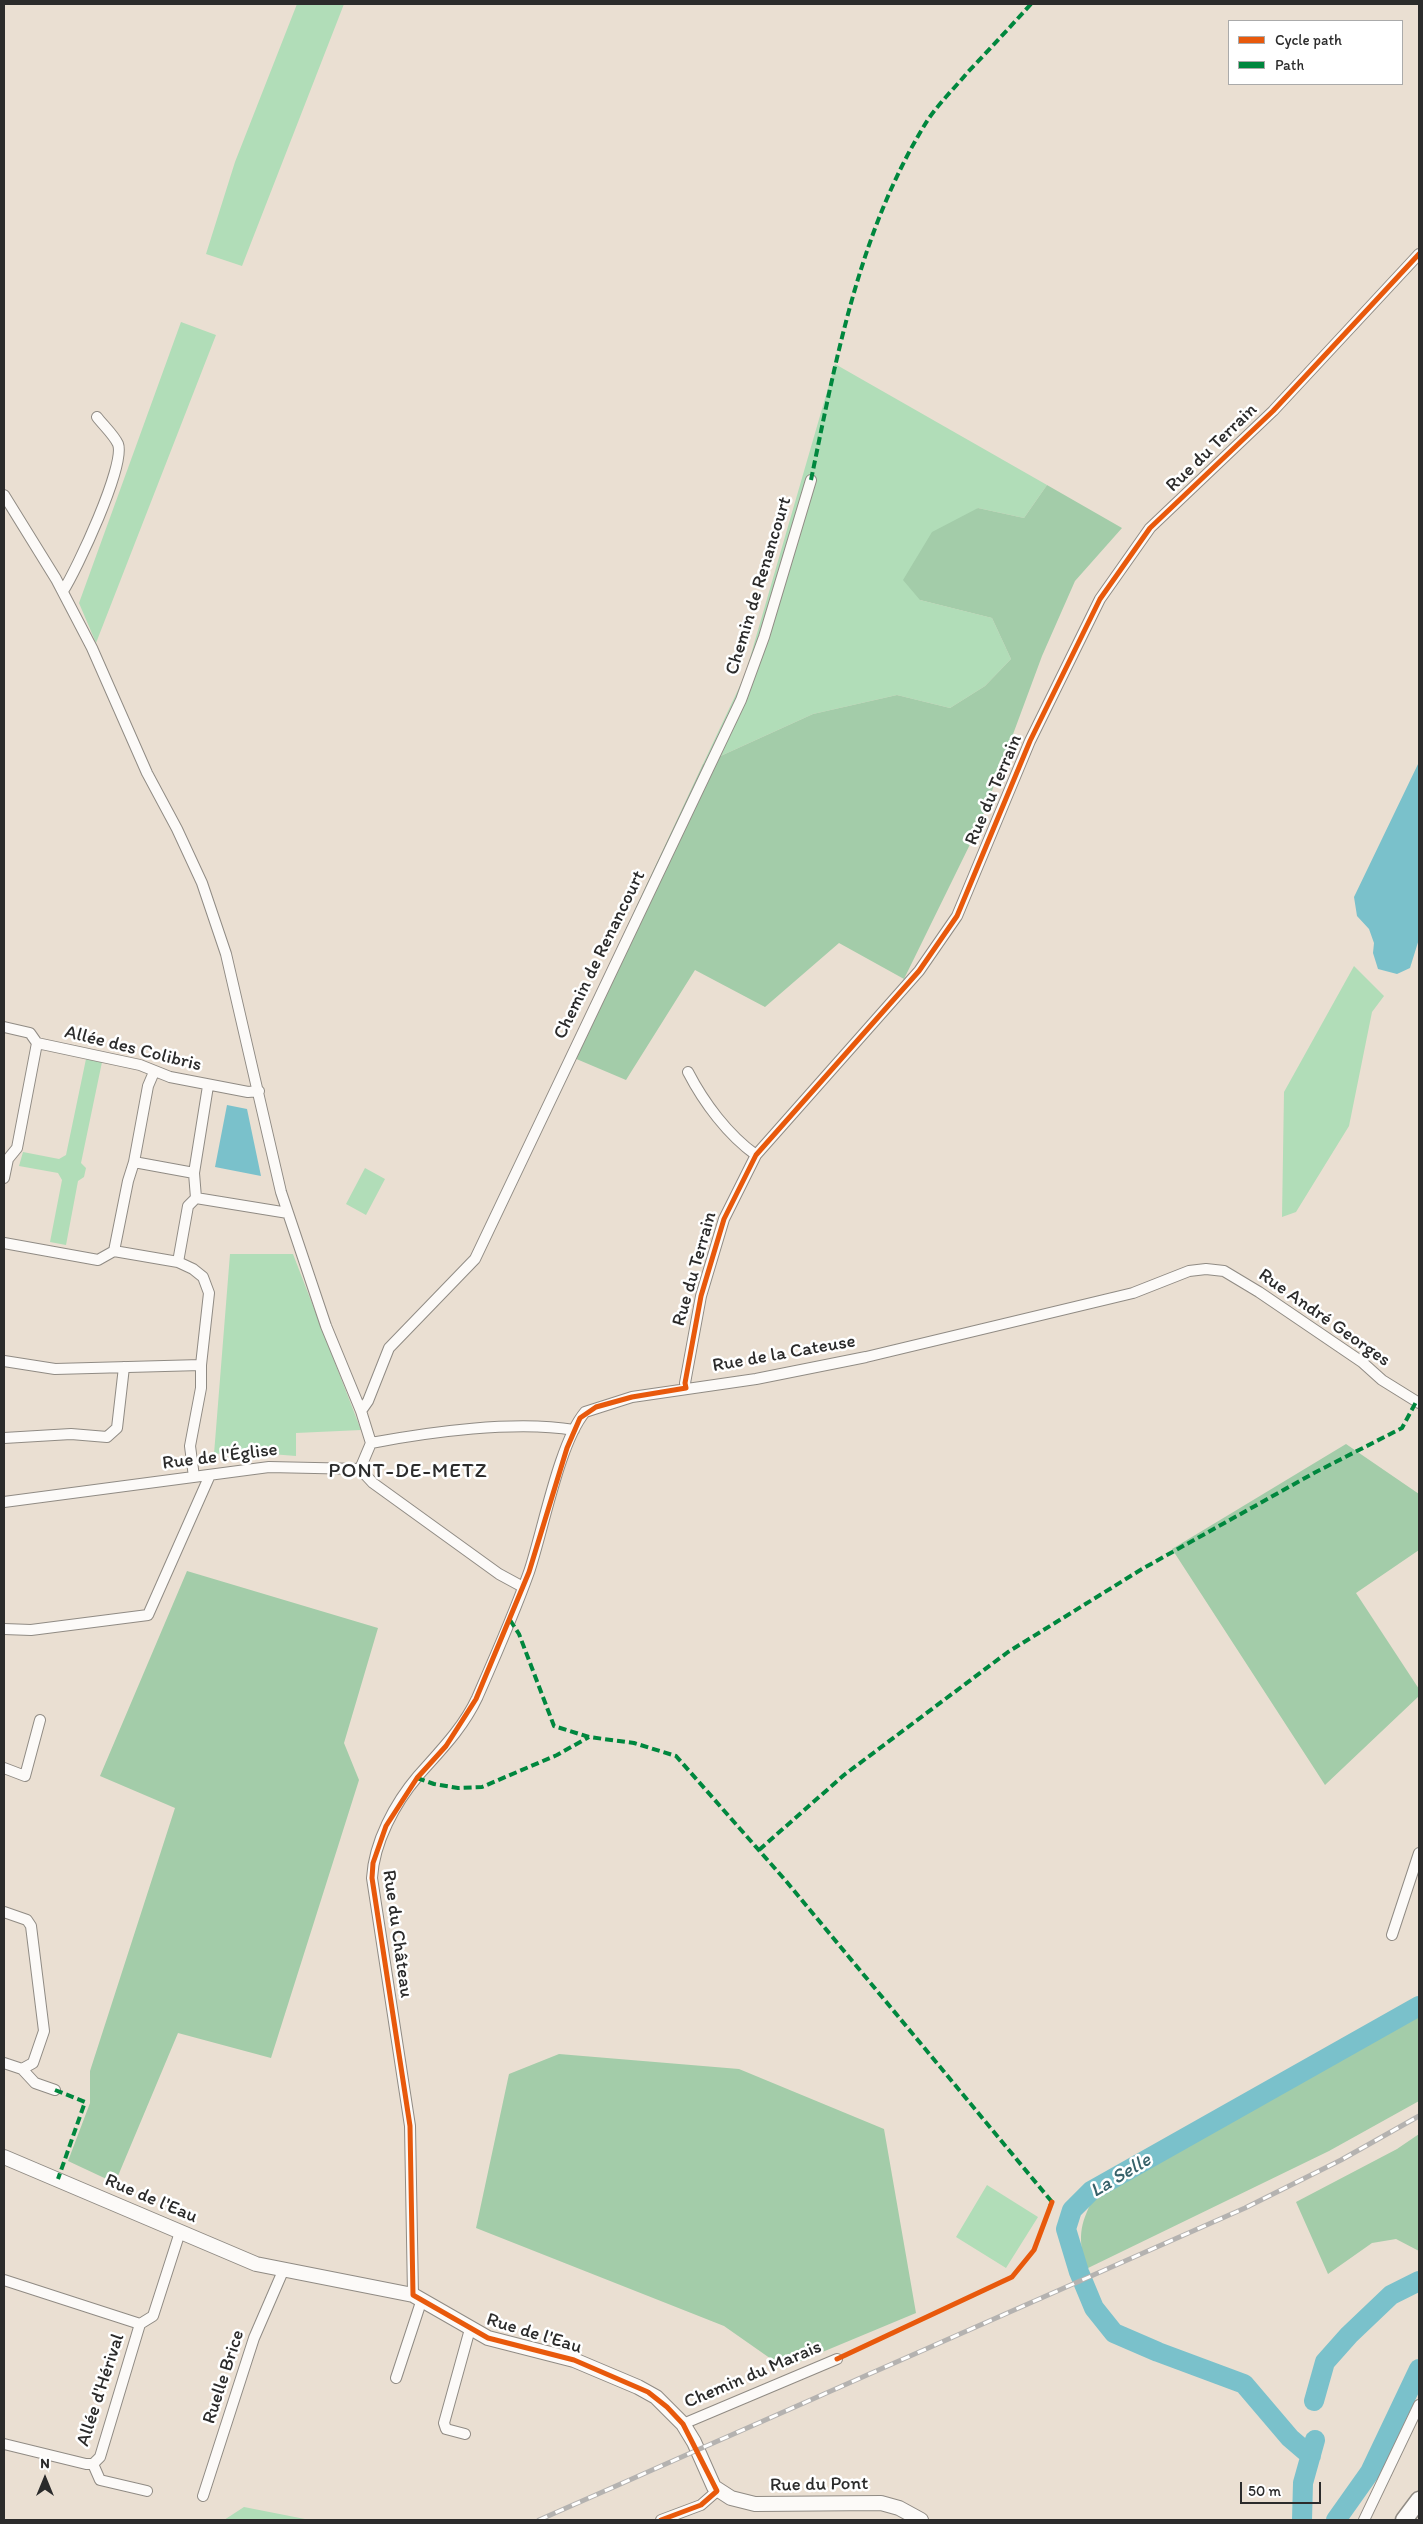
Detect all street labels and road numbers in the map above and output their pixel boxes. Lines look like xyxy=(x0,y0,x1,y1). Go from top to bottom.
street label: Rue du Terrain xyxy=(1162,399,1262,497)
street label: Chemin de Renancourt xyxy=(721,494,797,678)
street label: Rue du Terrain xyxy=(960,731,1028,849)
street label: Chemin de Renancourt xyxy=(549,867,651,1043)
street label: Allée des Colibris xyxy=(62,1021,204,1077)
street label: Rue du Terrain xyxy=(668,1209,722,1329)
street label: Rue André Georges xyxy=(1254,1264,1394,1372)
street label: Rue de la Cateuse xyxy=(711,1330,857,1378)
street label: Rue de l'Église xyxy=(161,1439,279,1475)
street label: Rue du Château xyxy=(377,1869,417,1999)
street label: Rue de l'Eau xyxy=(101,2169,201,2229)
street label: Rue de l'Eau xyxy=(483,2309,585,2359)
street label: Ruelle Brice xyxy=(198,2327,250,2427)
street label: Allée d'Hérival xyxy=(72,2331,130,2449)
street label: Chemin du Marais xyxy=(681,2336,825,2414)
street label: Rue du Pont xyxy=(770,2473,868,2497)

